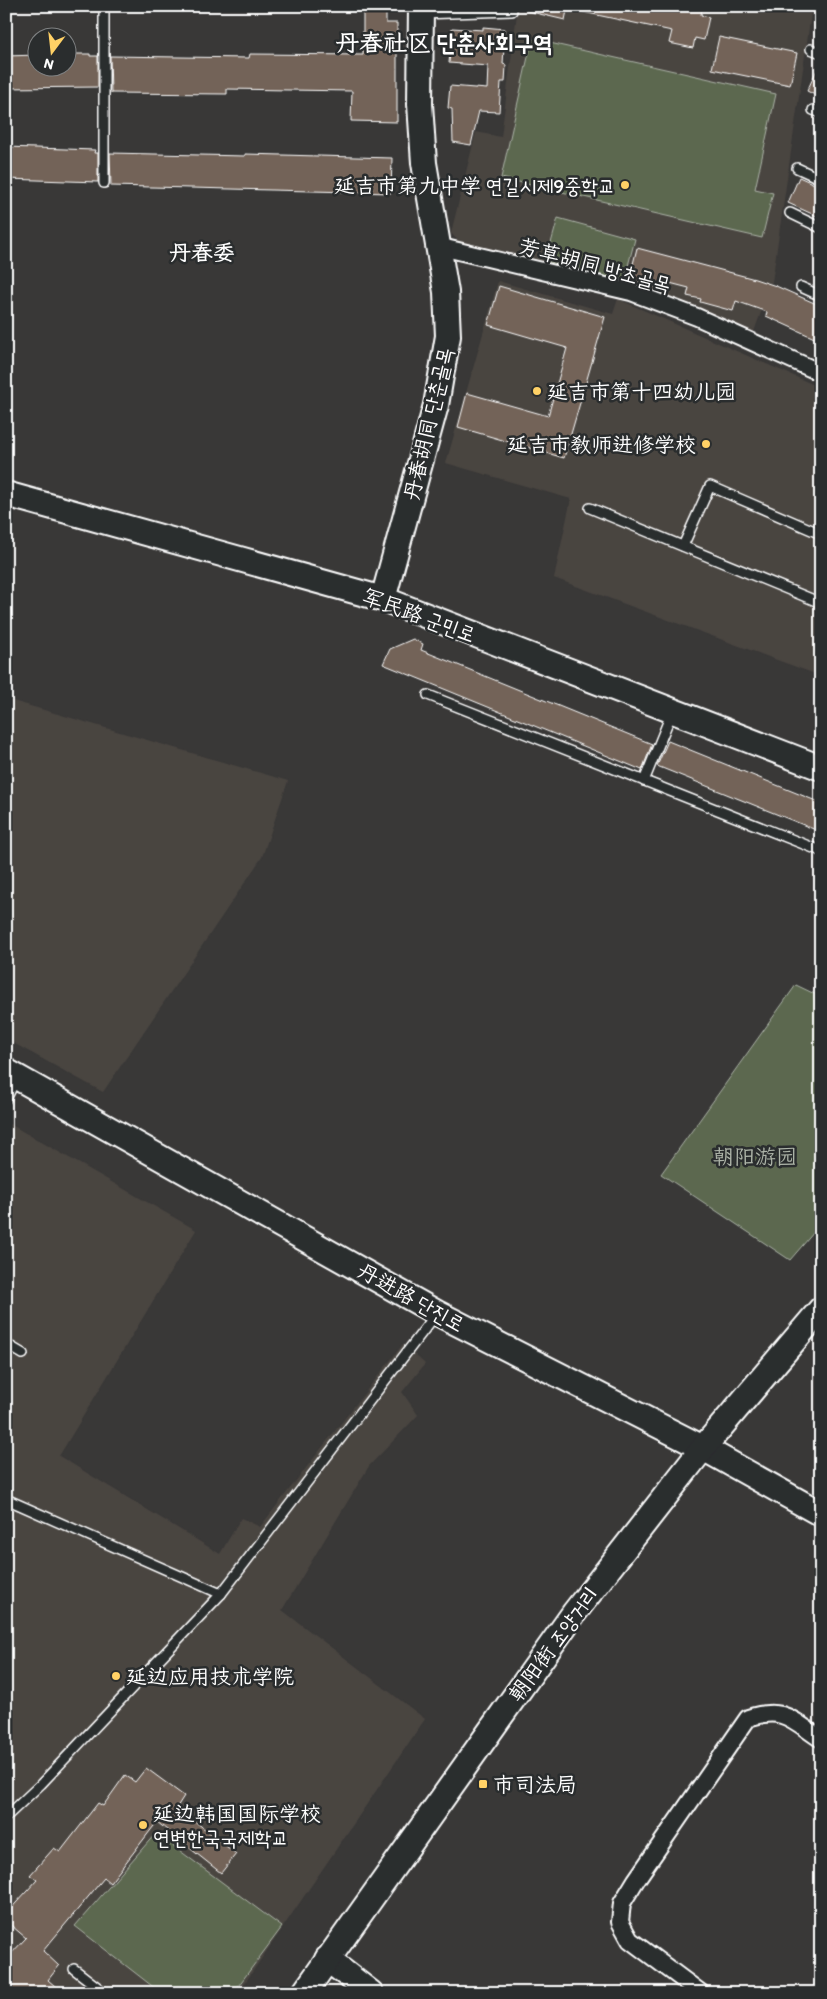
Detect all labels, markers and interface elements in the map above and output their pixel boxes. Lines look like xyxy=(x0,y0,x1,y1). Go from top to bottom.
north arrow xyxy=(28,28,78,78)
district label: 丹春社区 단춘사회구역 xyxy=(335,28,553,57)
text: N xyxy=(42,55,56,74)
place label: 延吉市第九中学 연길시제9중학교 xyxy=(334,173,615,198)
marker: 延吉市第九中学 연길시제9중학교 xyxy=(619,179,631,191)
street label: 芳草胡同 방초골목 xyxy=(516,233,674,297)
district label: 丹春委 xyxy=(169,239,235,266)
street label: 丹春胡同 단춘골목 xyxy=(398,345,458,503)
place label: 延吉市第十四幼儿园 xyxy=(547,379,736,404)
marker: 延吉市第十四幼儿园 xyxy=(531,385,543,397)
place label: 延吉市教师进修学校 xyxy=(507,432,696,457)
marker: 延吉市教师进修学校 xyxy=(700,438,712,450)
street label: 军民路 군민로 xyxy=(359,583,479,647)
park label: 朝阳游园 xyxy=(713,1144,797,1169)
street label: 丹进路 단진로 xyxy=(353,1257,469,1337)
street label: 朝阳街 조양거리 xyxy=(503,1582,603,1706)
place label: 延边应用技术学院 xyxy=(126,1664,294,1689)
marker: 延边应用技术学院 xyxy=(110,1670,122,1682)
place label: 市司法局 xyxy=(493,1772,577,1797)
marker: 市司法局 xyxy=(477,1778,489,1790)
place label: 延边韩国国际学校 연변한국국제학교 xyxy=(153,1801,321,1850)
marker: 延边韩国国际学校 연변한국국제학교 xyxy=(137,1819,149,1831)

